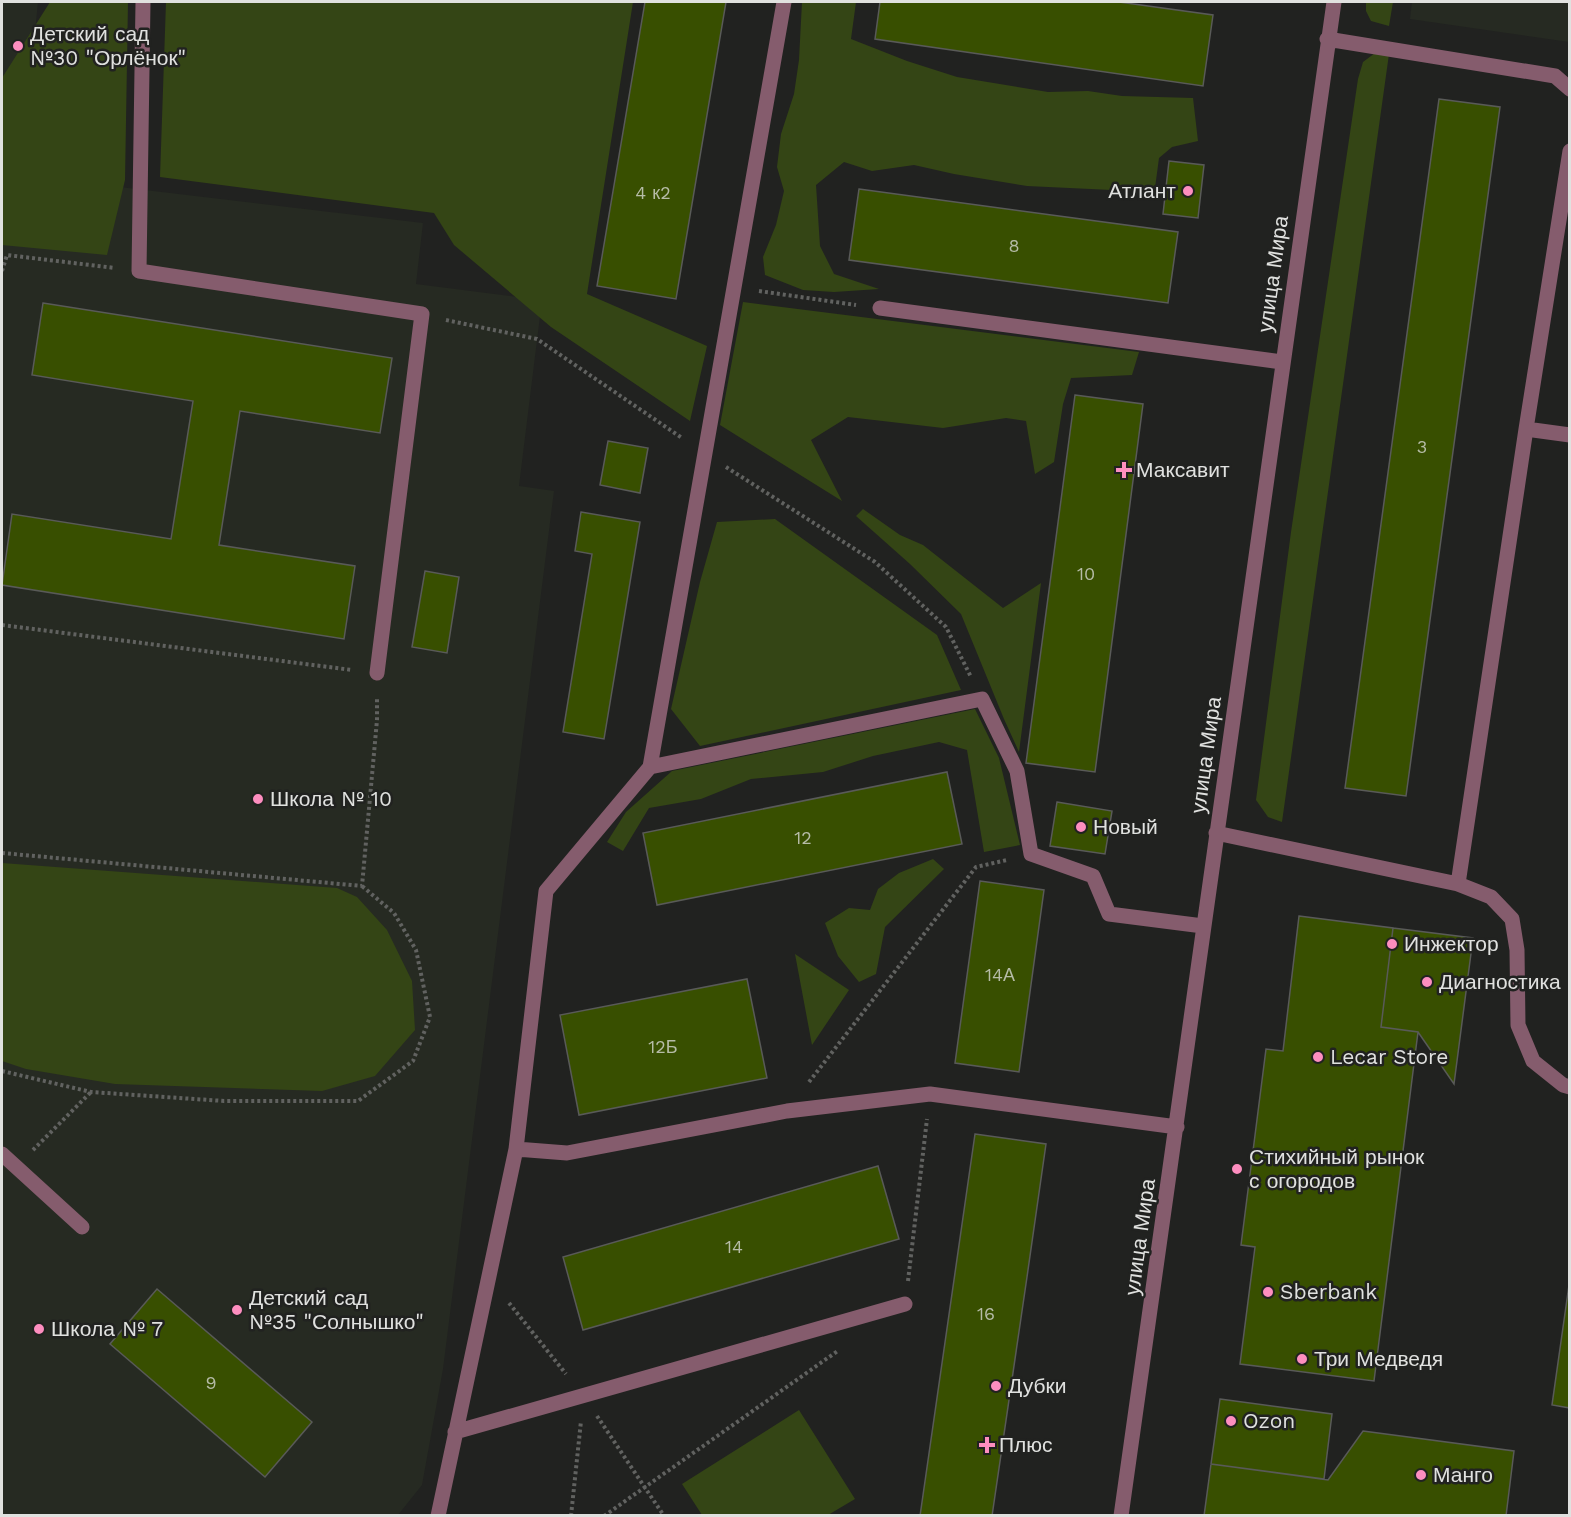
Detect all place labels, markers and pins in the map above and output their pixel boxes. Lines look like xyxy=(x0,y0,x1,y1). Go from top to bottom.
place label: Детский сад №30 "Орлёнок" xyxy=(30,21,186,70)
marker: Детский сад №30 "Орлёнок" xyxy=(11,39,25,53)
place label: Атлант xyxy=(1108,178,1176,203)
marker: Атлант xyxy=(1181,184,1195,198)
place label: Максавит xyxy=(1136,457,1230,482)
marker: Максавит xyxy=(1117,463,1131,477)
place label: Школа № 10 xyxy=(270,786,392,811)
marker: Школа № 10 xyxy=(251,792,265,806)
place label: Новый xyxy=(1093,814,1158,839)
marker: Новый xyxy=(1074,820,1088,834)
place label: Инжектор xyxy=(1404,931,1499,956)
marker: Инжектор xyxy=(1385,937,1399,951)
place label: Диагностика xyxy=(1439,969,1561,994)
marker: Диагностика xyxy=(1420,975,1434,989)
place label: Lecar Store xyxy=(1330,1044,1448,1069)
marker: Lecar Store xyxy=(1311,1050,1325,1064)
place label: Стихийный рынок с огородов xyxy=(1249,1144,1425,1193)
marker: Стихийный рынок с огородов xyxy=(1230,1162,1244,1176)
place label: Sberbank xyxy=(1280,1279,1377,1304)
place label: Детский сад №35 "Солнышко" xyxy=(249,1285,424,1334)
marker: Sberbank xyxy=(1261,1285,1275,1299)
marker: Детский сад №35 "Солнышко" xyxy=(230,1303,244,1317)
place label: Школа № 7 xyxy=(51,1316,163,1341)
marker: Школа № 7 xyxy=(32,1322,46,1336)
place label: Три Медведя xyxy=(1314,1346,1443,1371)
marker: Три Медведя xyxy=(1295,1352,1309,1366)
place label: Дубки xyxy=(1008,1373,1066,1398)
marker: Дубки xyxy=(989,1379,1003,1393)
place label: Ozon xyxy=(1243,1408,1295,1433)
marker: Ozon xyxy=(1224,1414,1238,1428)
place label: Плюс xyxy=(999,1432,1053,1457)
marker: Плюс xyxy=(980,1438,994,1452)
place label: Манго xyxy=(1433,1462,1493,1487)
marker: Манго xyxy=(1414,1468,1428,1482)

